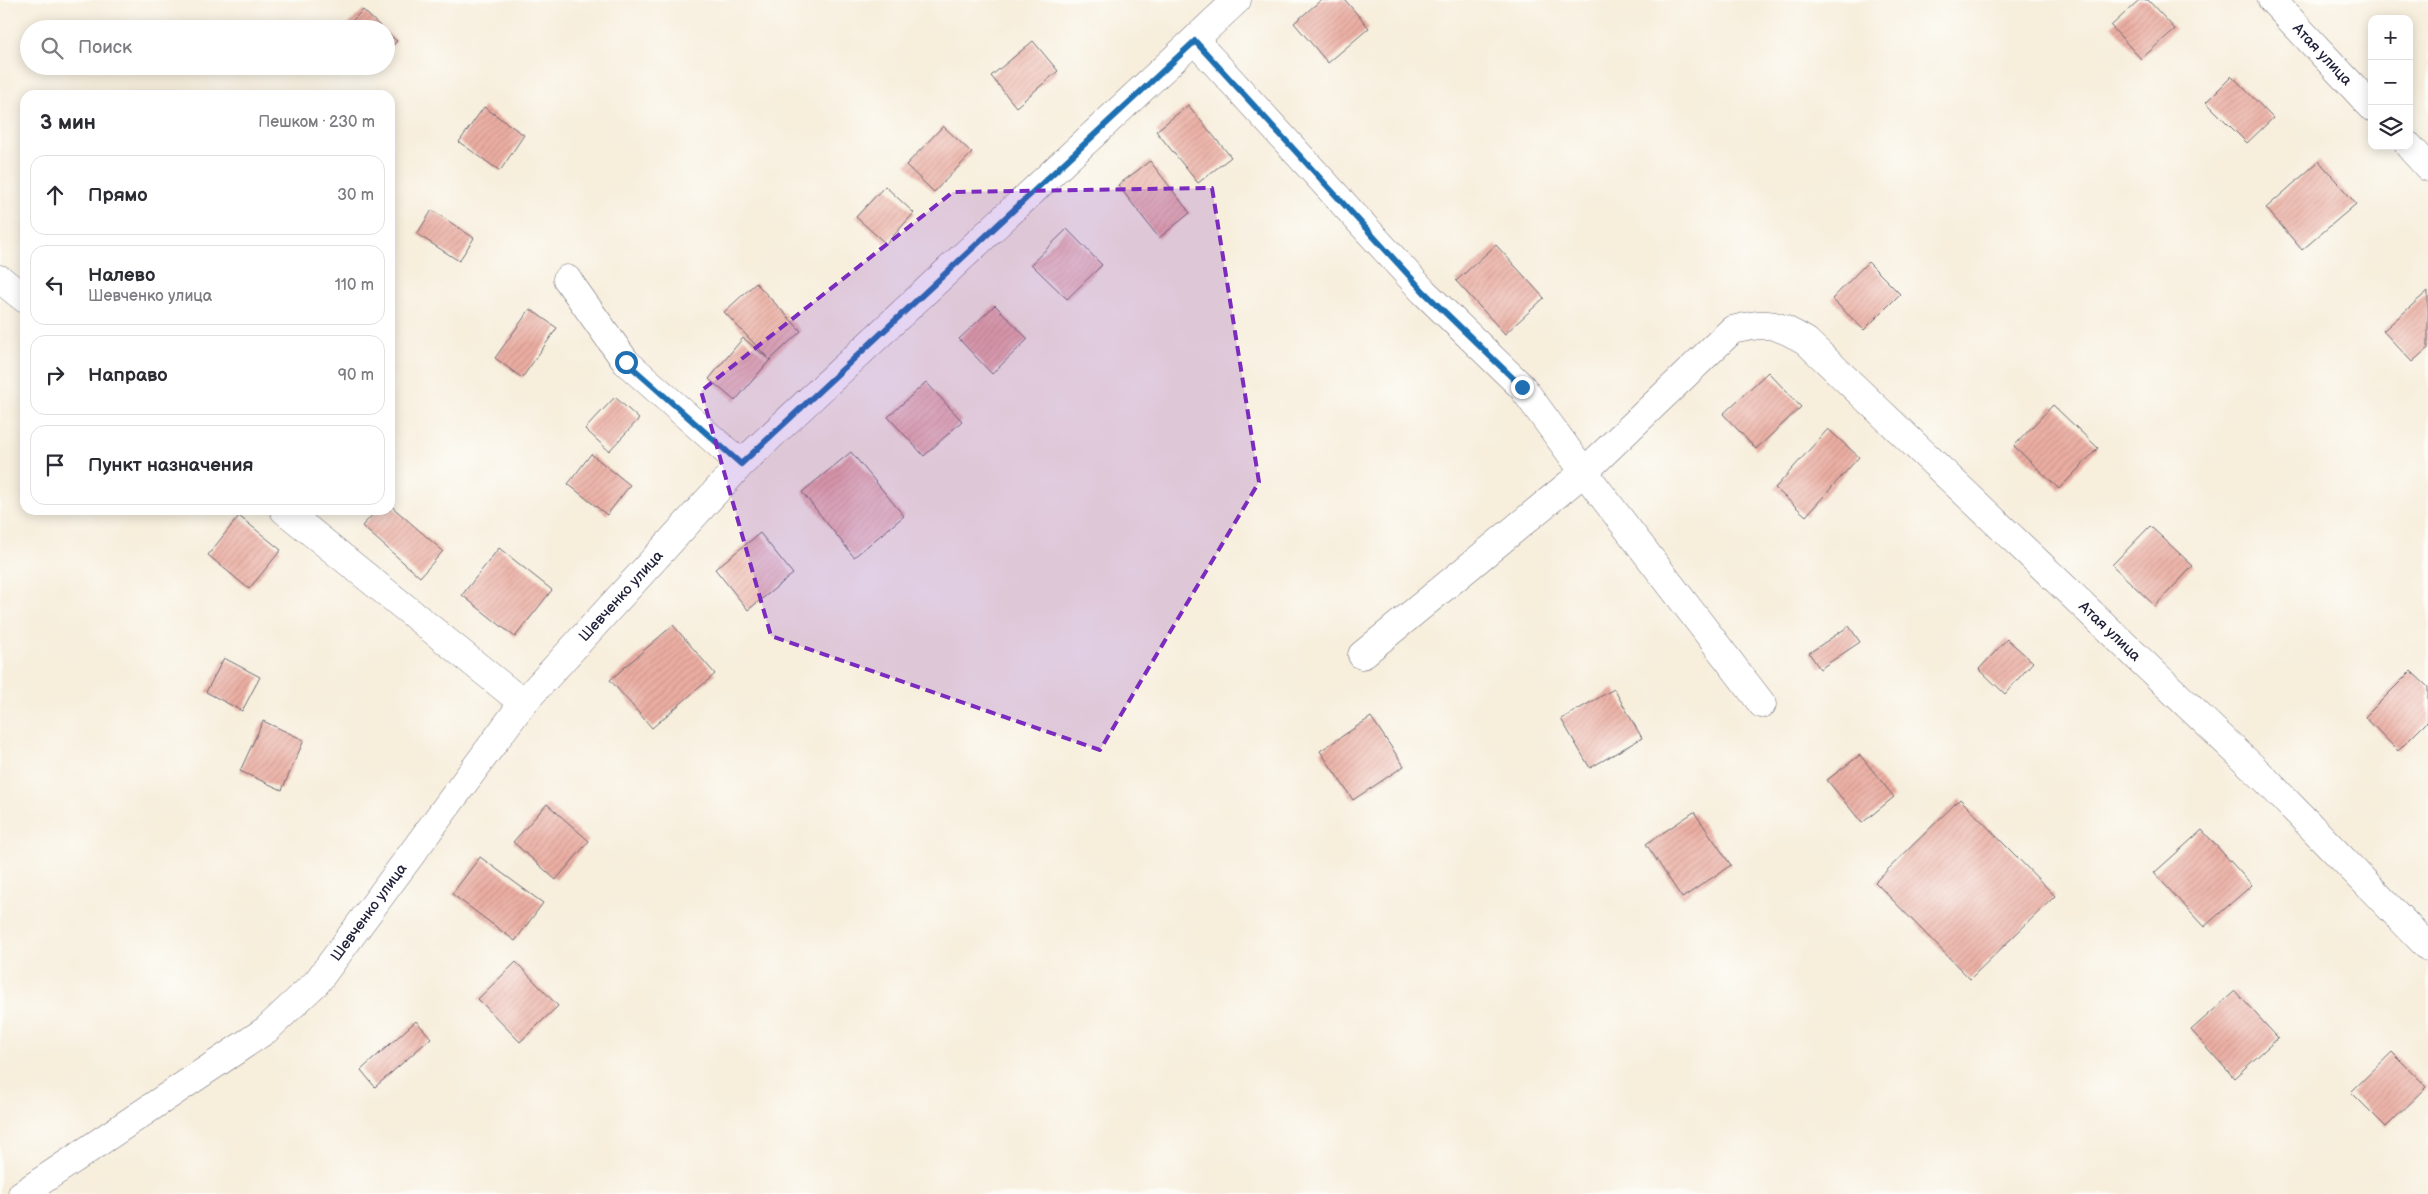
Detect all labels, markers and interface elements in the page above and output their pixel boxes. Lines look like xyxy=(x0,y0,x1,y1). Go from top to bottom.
map controls xyxy=(2368,15,2413,150)
button: + xyxy=(2368,15,2413,60)
street label: Атая улица xyxy=(2288,18,2356,89)
search box xyxy=(20,20,395,75)
icon: search xyxy=(38,34,66,62)
text: Поиск xyxy=(78,36,132,59)
button: − xyxy=(2368,60,2413,105)
button: layers xyxy=(2368,105,2413,150)
text: 3 мин xyxy=(40,110,96,135)
text: Пешком · 230 m xyxy=(258,113,375,132)
icon: ahead xyxy=(41,181,69,209)
text: Прямо xyxy=(88,184,148,207)
text: 30 m xyxy=(337,186,374,205)
text: Налево xyxy=(88,264,155,287)
icon: left xyxy=(41,271,69,299)
text: 110 m xyxy=(335,276,374,295)
text: Шевченко улица xyxy=(88,287,212,306)
route start xyxy=(615,351,638,374)
icon: right xyxy=(41,361,69,389)
text: Направо xyxy=(88,364,168,387)
text: 90 m xyxy=(338,366,374,385)
route end xyxy=(1511,376,1534,399)
icon: arrive xyxy=(41,451,69,479)
text: Пункт назначения xyxy=(88,454,253,477)
street label: Шевченко улица xyxy=(575,546,667,645)
street label: Атая улица xyxy=(2074,596,2145,665)
street label: Шевченко улица xyxy=(326,859,411,965)

